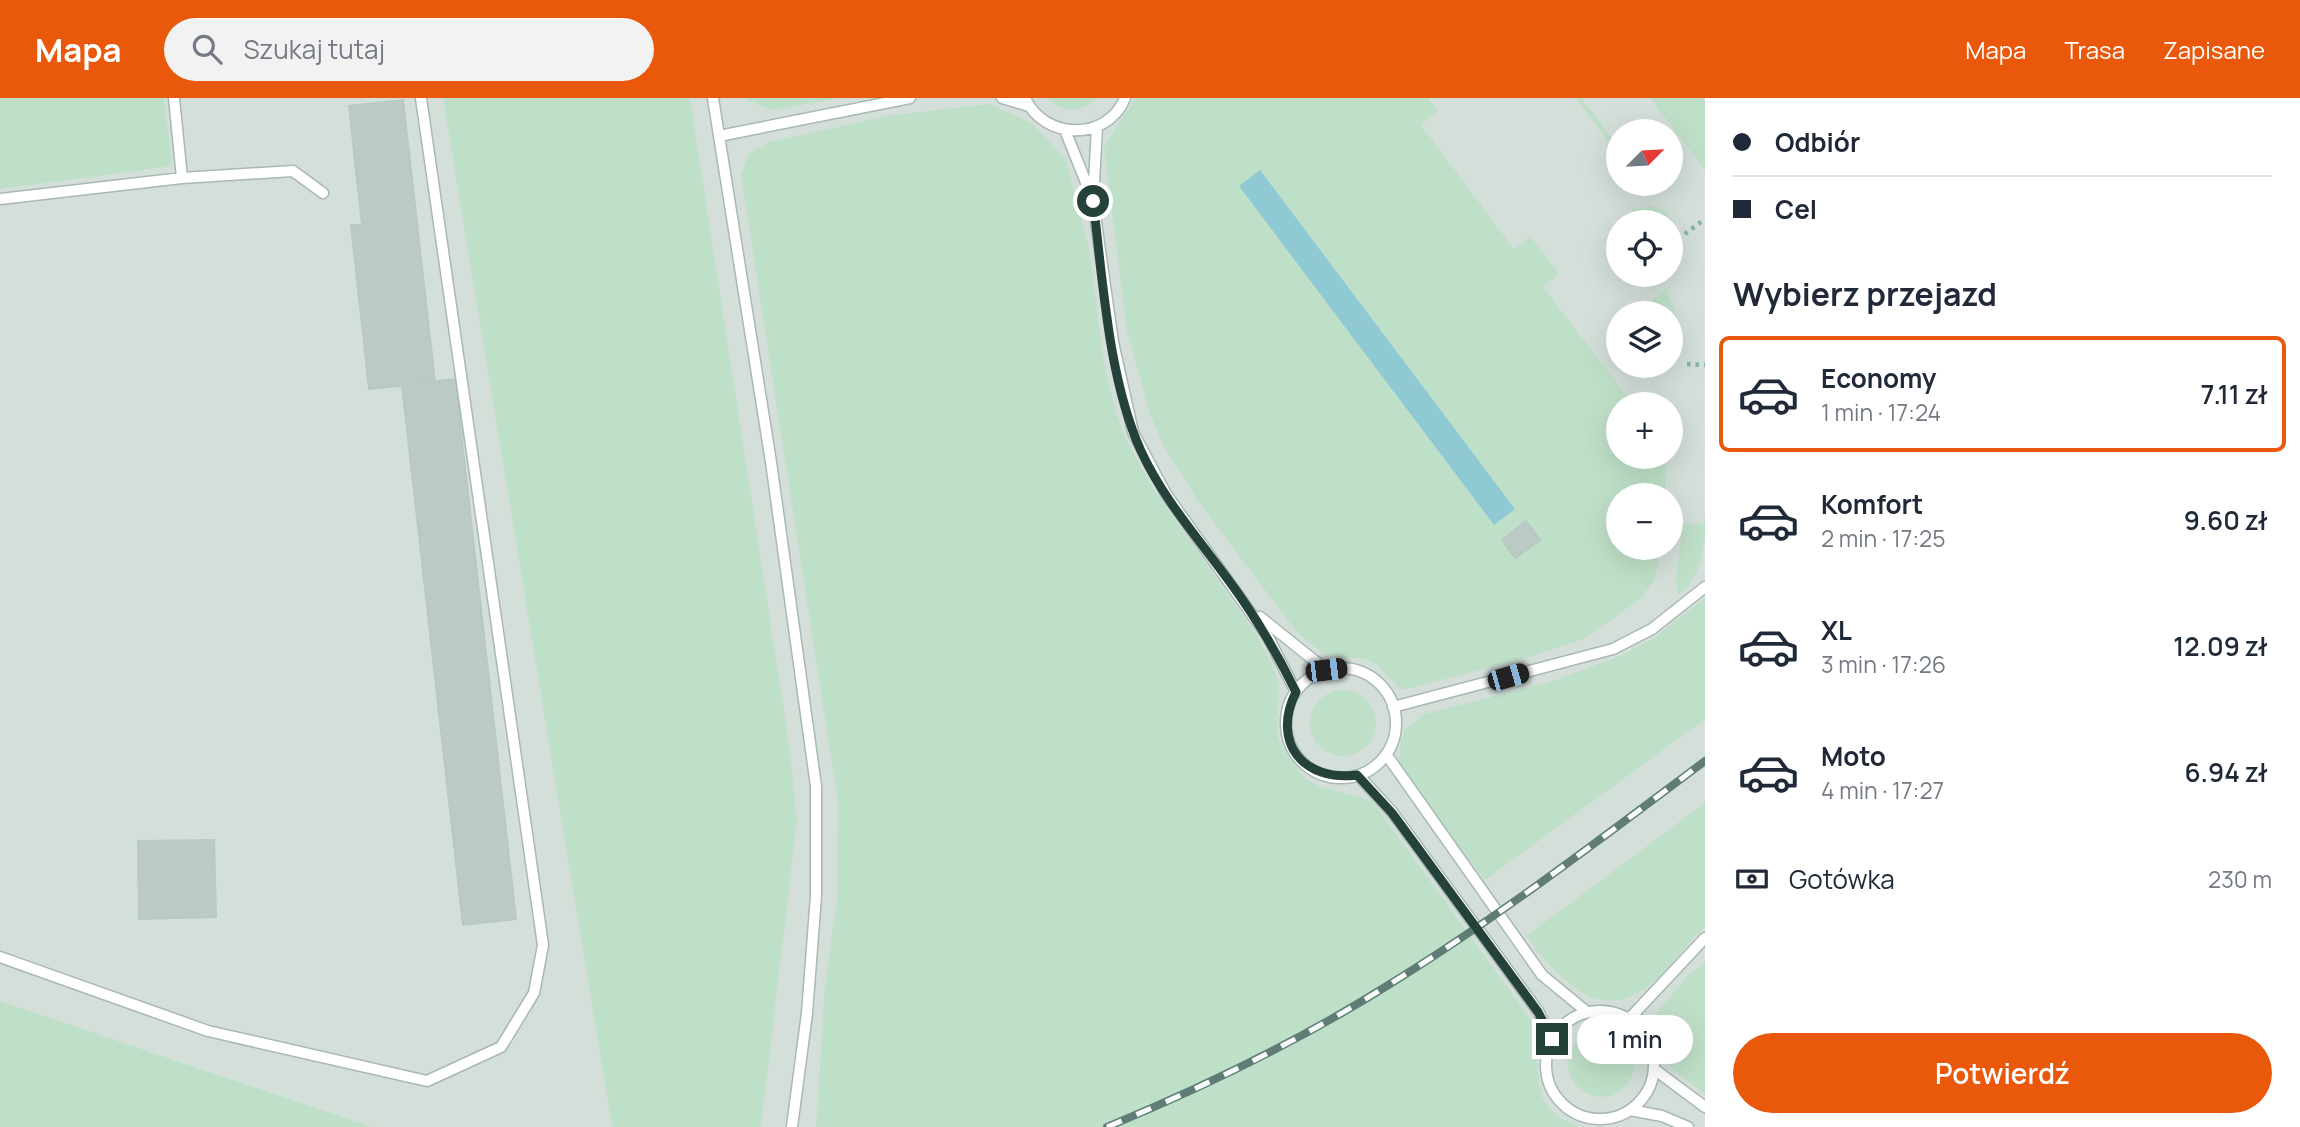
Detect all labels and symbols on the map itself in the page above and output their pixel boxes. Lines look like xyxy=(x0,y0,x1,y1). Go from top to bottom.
north arrow xyxy=(1606,119,1684,196)
route start xyxy=(1077,185,1109,217)
car xyxy=(1304,657,1349,683)
car xyxy=(1485,661,1532,693)
callout: 1 min xyxy=(1576,1014,1692,1063)
route end xyxy=(1536,1023,1568,1055)

